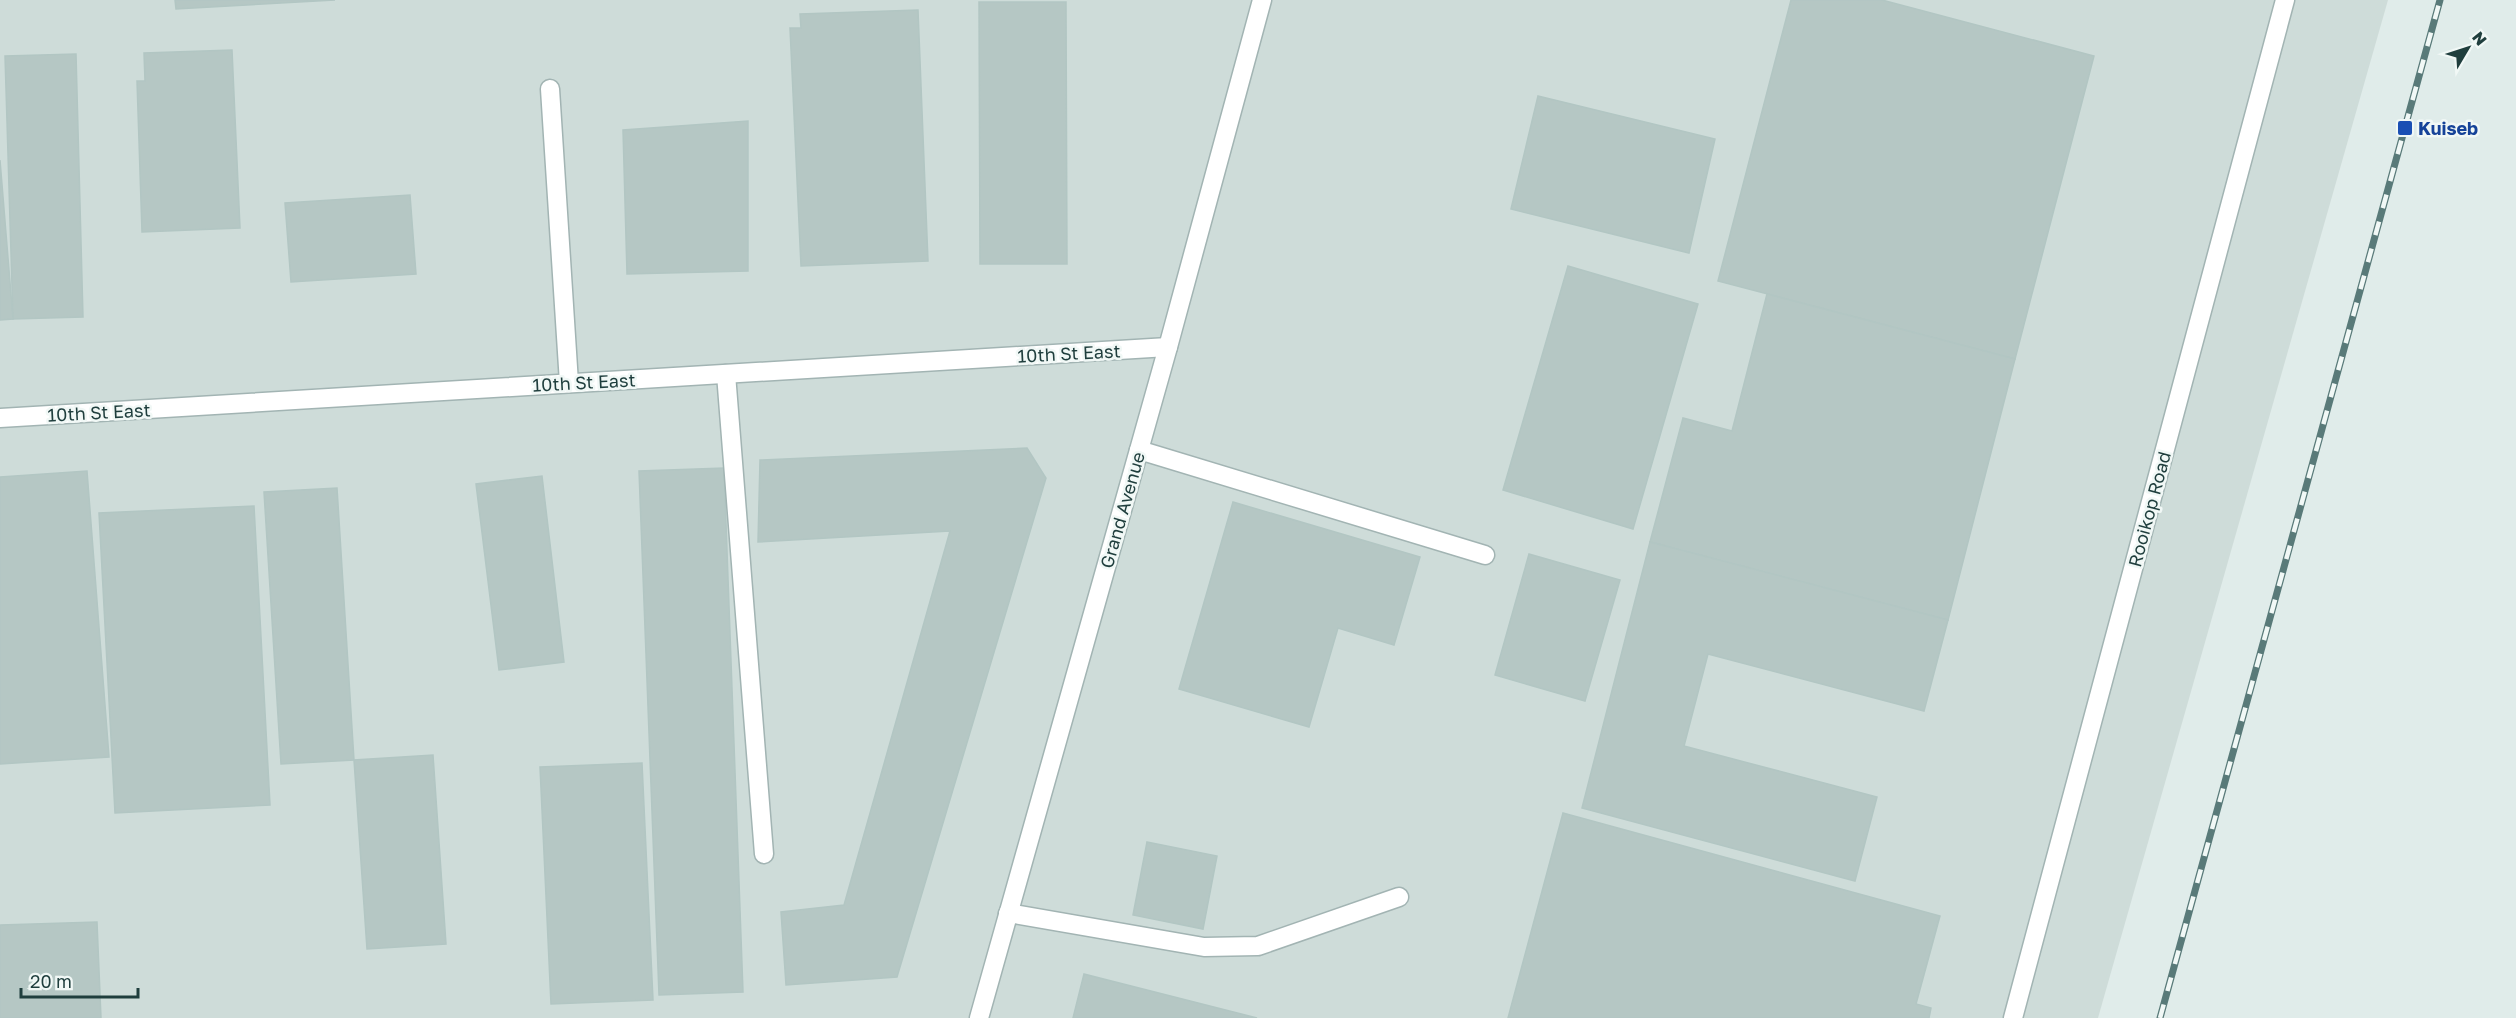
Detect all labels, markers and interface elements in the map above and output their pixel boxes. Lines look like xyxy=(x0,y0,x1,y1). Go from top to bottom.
north arrow xyxy=(2438,18,2498,78)
text: N xyxy=(2468,28,2491,50)
place label: Kuiseb xyxy=(2418,117,2478,139)
marker: Kuiseb xyxy=(2396,119,2414,137)
street label: 10th St East xyxy=(1017,339,1121,367)
street label: 10th St East xyxy=(532,368,636,396)
street label: 10th St East xyxy=(47,398,151,426)
street label: Grand Avenue xyxy=(1095,449,1149,571)
street label: Rooikop Road xyxy=(2123,449,2175,569)
scale bar xyxy=(21,961,138,999)
text: 20 m xyxy=(30,970,72,992)

